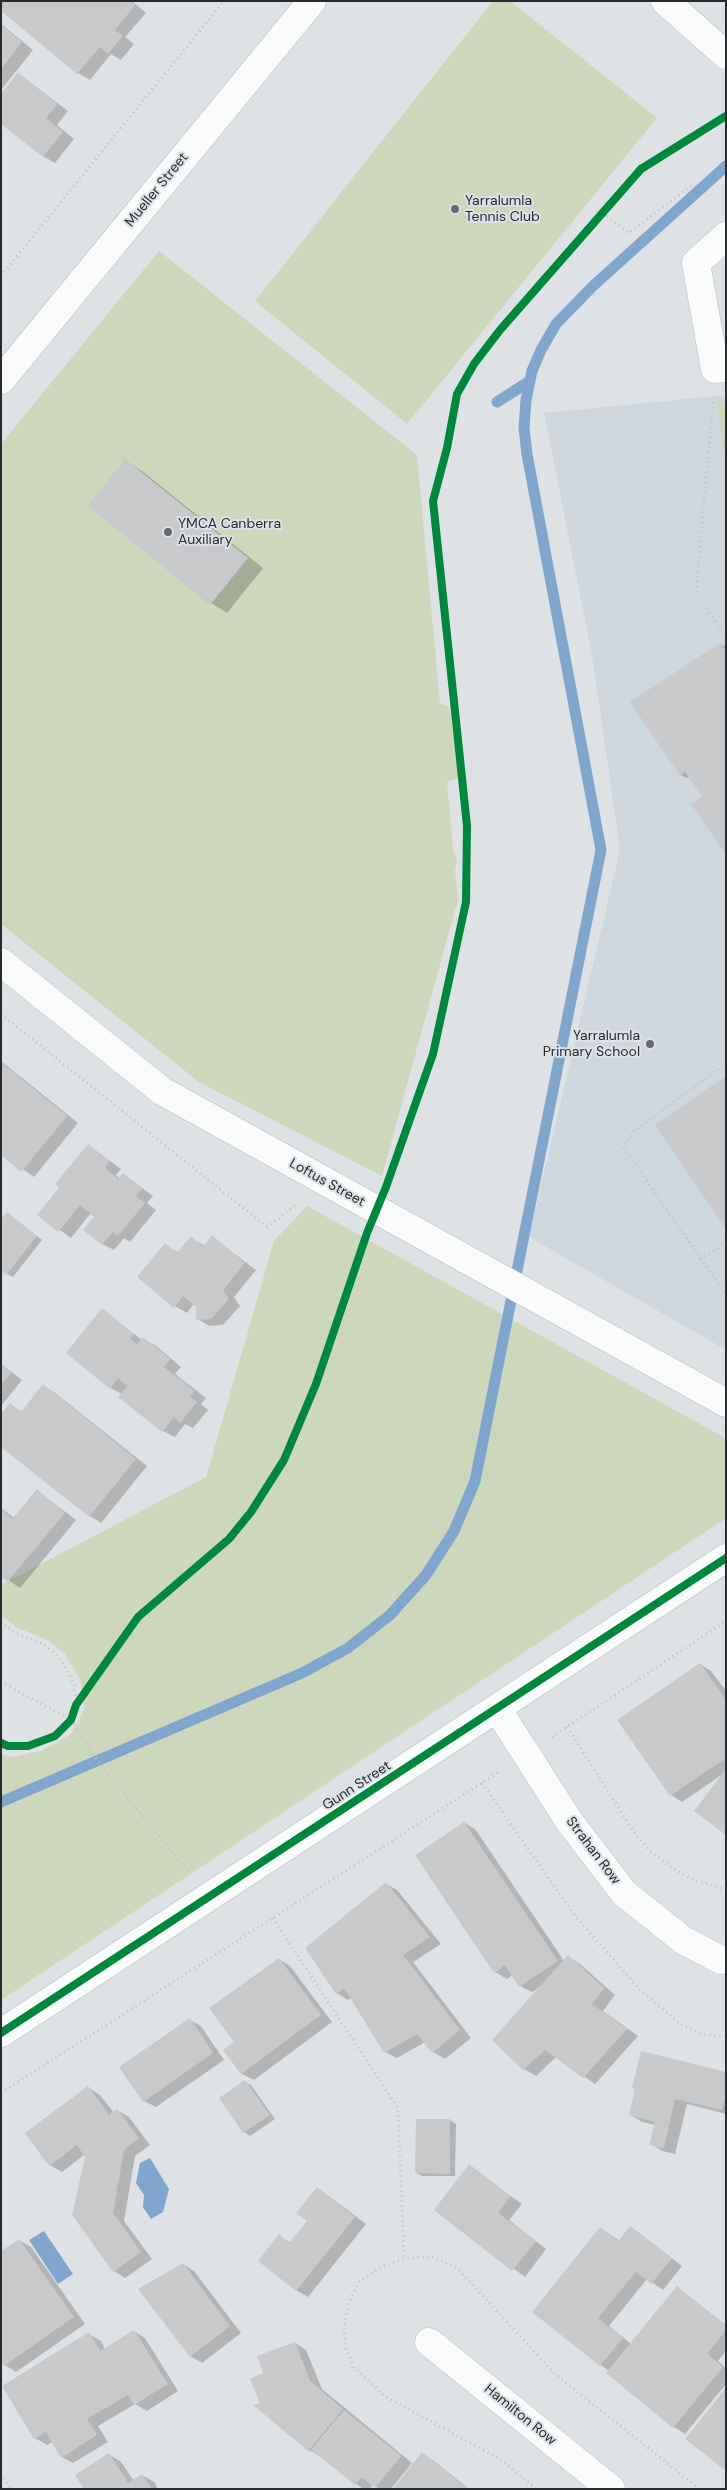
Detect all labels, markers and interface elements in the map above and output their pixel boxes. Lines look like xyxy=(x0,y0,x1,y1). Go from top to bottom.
street label: Mueller Street xyxy=(122,150,192,230)
place label: Yarralumla Tennis Club xyxy=(465,193,540,226)
marker: Yarralumla Tennis Club xyxy=(449,203,461,215)
place label: YMCA Canberra Auxiliary xyxy=(178,516,281,548)
marker: YMCA Canberra Auxiliary xyxy=(162,526,174,538)
place label: Yarralumla Primary School xyxy=(543,1028,640,1060)
marker: Yarralumla Primary School xyxy=(644,1038,656,1050)
street label: Loftus Street xyxy=(286,1155,368,1211)
street label: Gunn Street xyxy=(320,1758,394,1814)
street label: Strahan Row xyxy=(562,1814,624,1888)
street label: Hamilton Row xyxy=(480,2381,560,2449)

